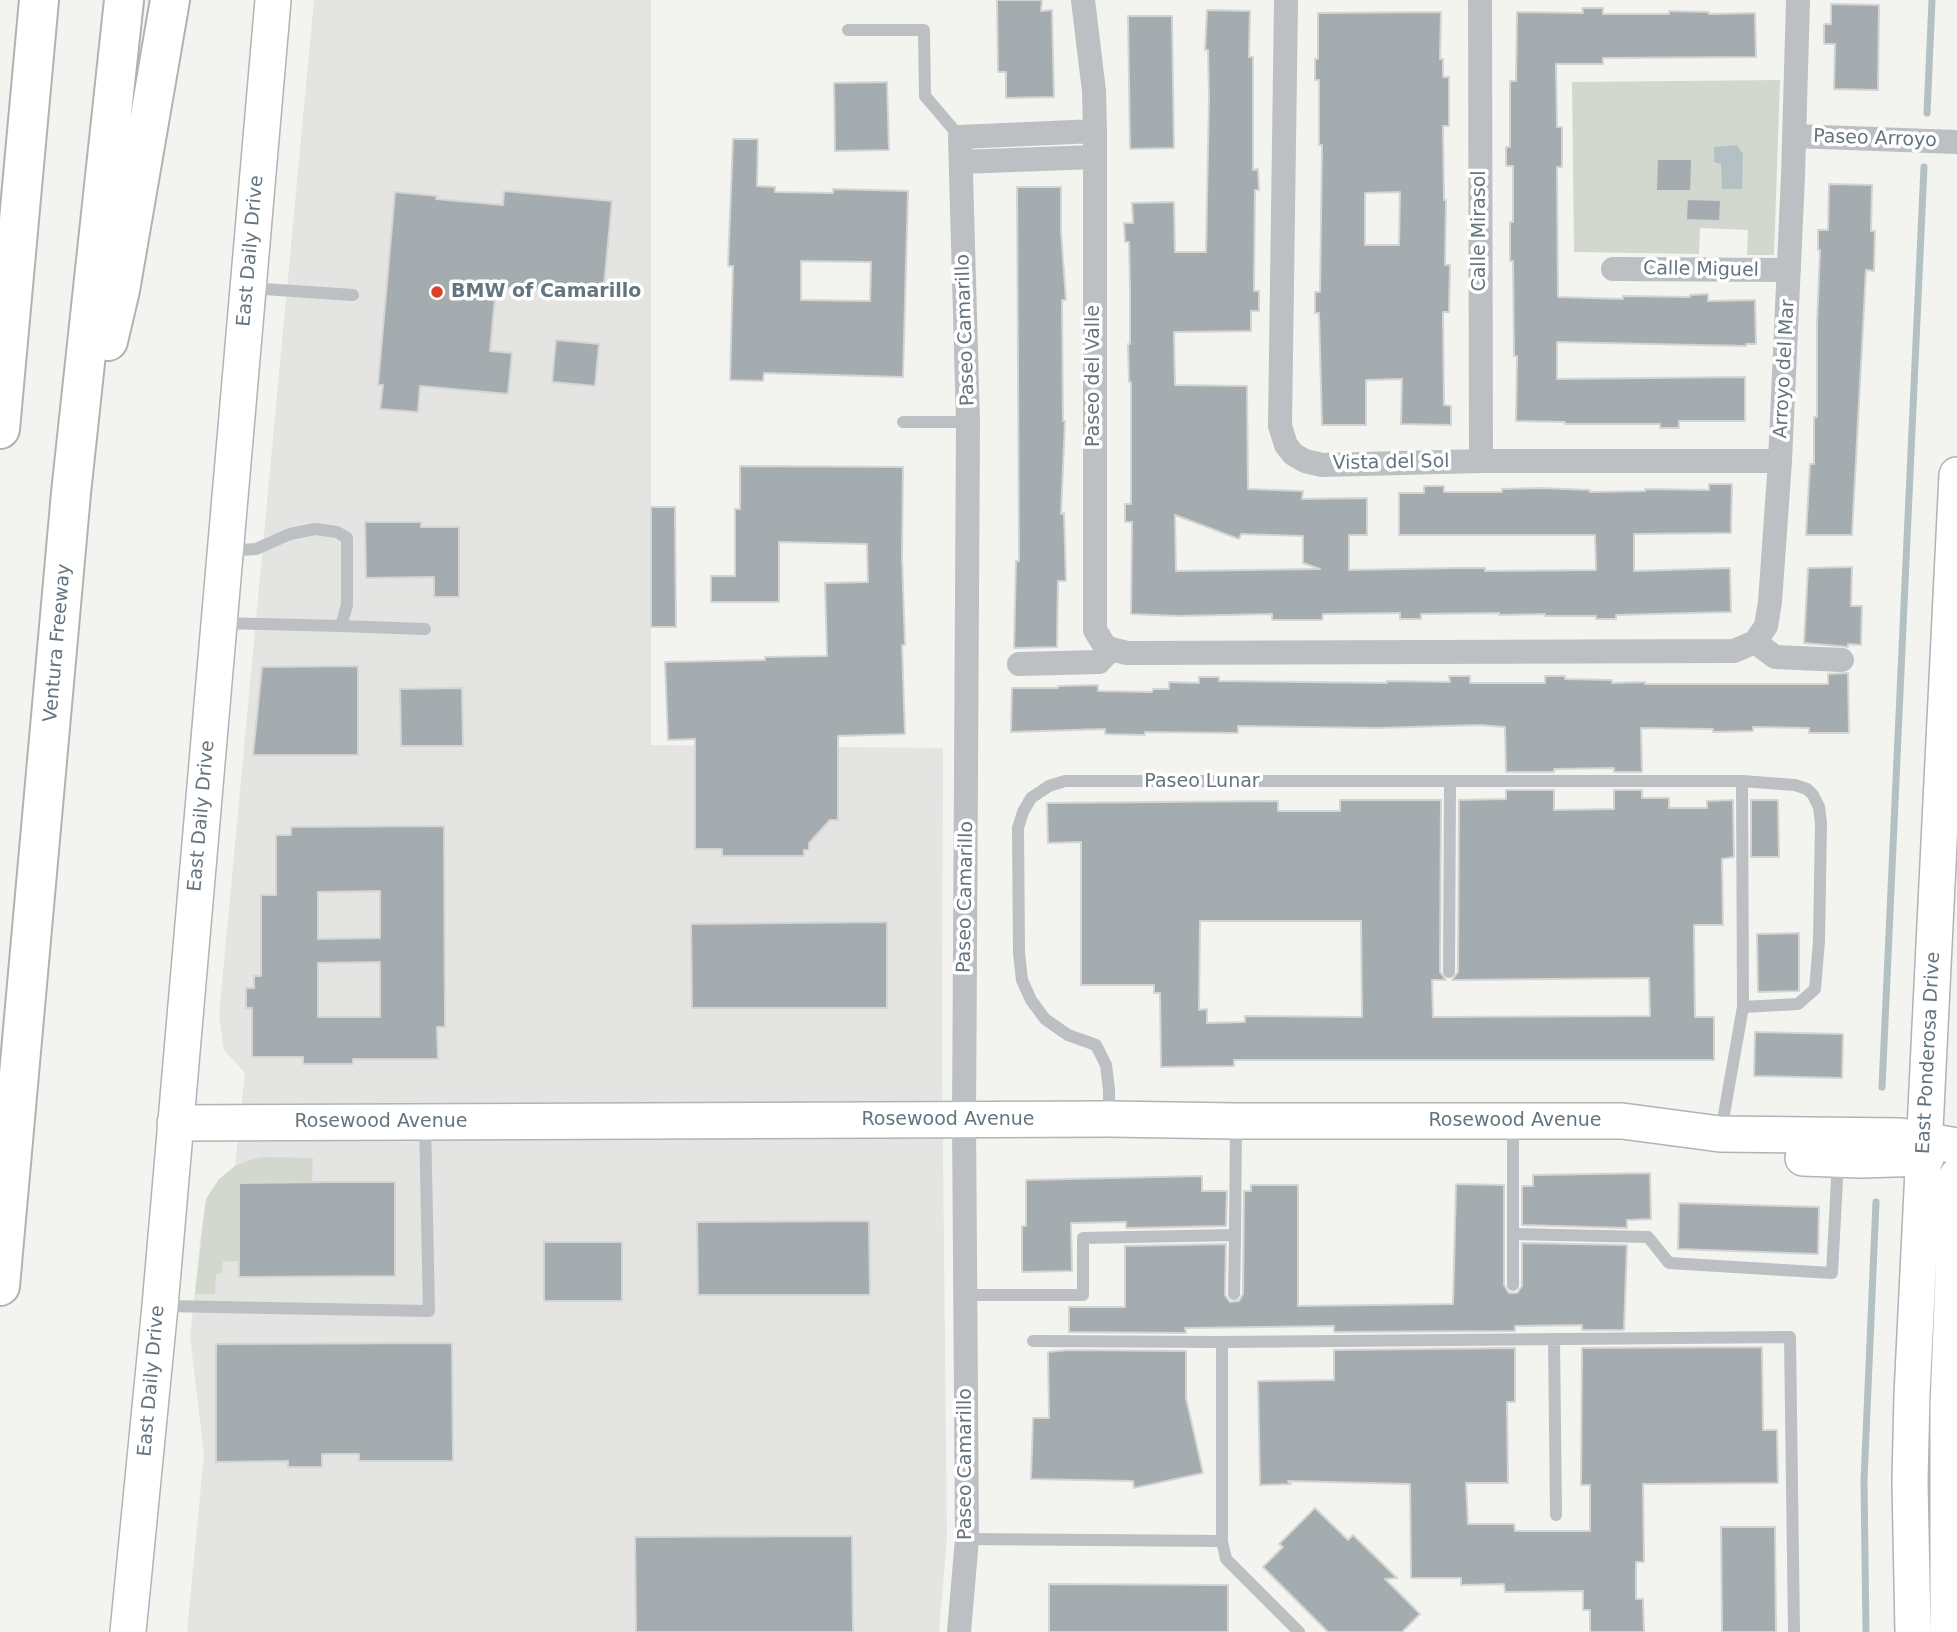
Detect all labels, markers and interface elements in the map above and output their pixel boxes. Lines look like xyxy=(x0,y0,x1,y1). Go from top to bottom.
street label: Paseo Arroyo xyxy=(1813,125,1937,153)
street label: Calle Mirasol xyxy=(1469,170,1491,292)
street label: East Daily Drive xyxy=(233,174,269,328)
street label: Paseo Camarillo xyxy=(952,254,980,406)
street label: Calle Miguel xyxy=(1643,258,1759,282)
place label: BMW of Camarillo xyxy=(451,281,641,303)
marker: BMW of Camarillo xyxy=(429,284,445,300)
street label: Arroyo del Mar xyxy=(1770,299,1800,439)
street label: Paseo del Valle xyxy=(1083,305,1105,447)
street label: Vista del Sol xyxy=(1332,451,1450,475)
street label: Ventura Freeway xyxy=(40,563,76,723)
street label: East Daily Drive xyxy=(184,739,220,893)
street label: Paseo Lunar xyxy=(1144,771,1260,793)
street label: Paseo Camarillo xyxy=(953,821,979,973)
street label: East Ponderosa Drive xyxy=(1912,951,1946,1155)
street label: Rosewood Avenue xyxy=(861,1109,1035,1131)
street label: Rosewood Avenue xyxy=(1428,1110,1602,1132)
street label: Rosewood Avenue xyxy=(294,1111,468,1133)
street label: East Daily Drive xyxy=(134,1304,170,1458)
street label: Paseo Camarillo xyxy=(955,1388,977,1540)

